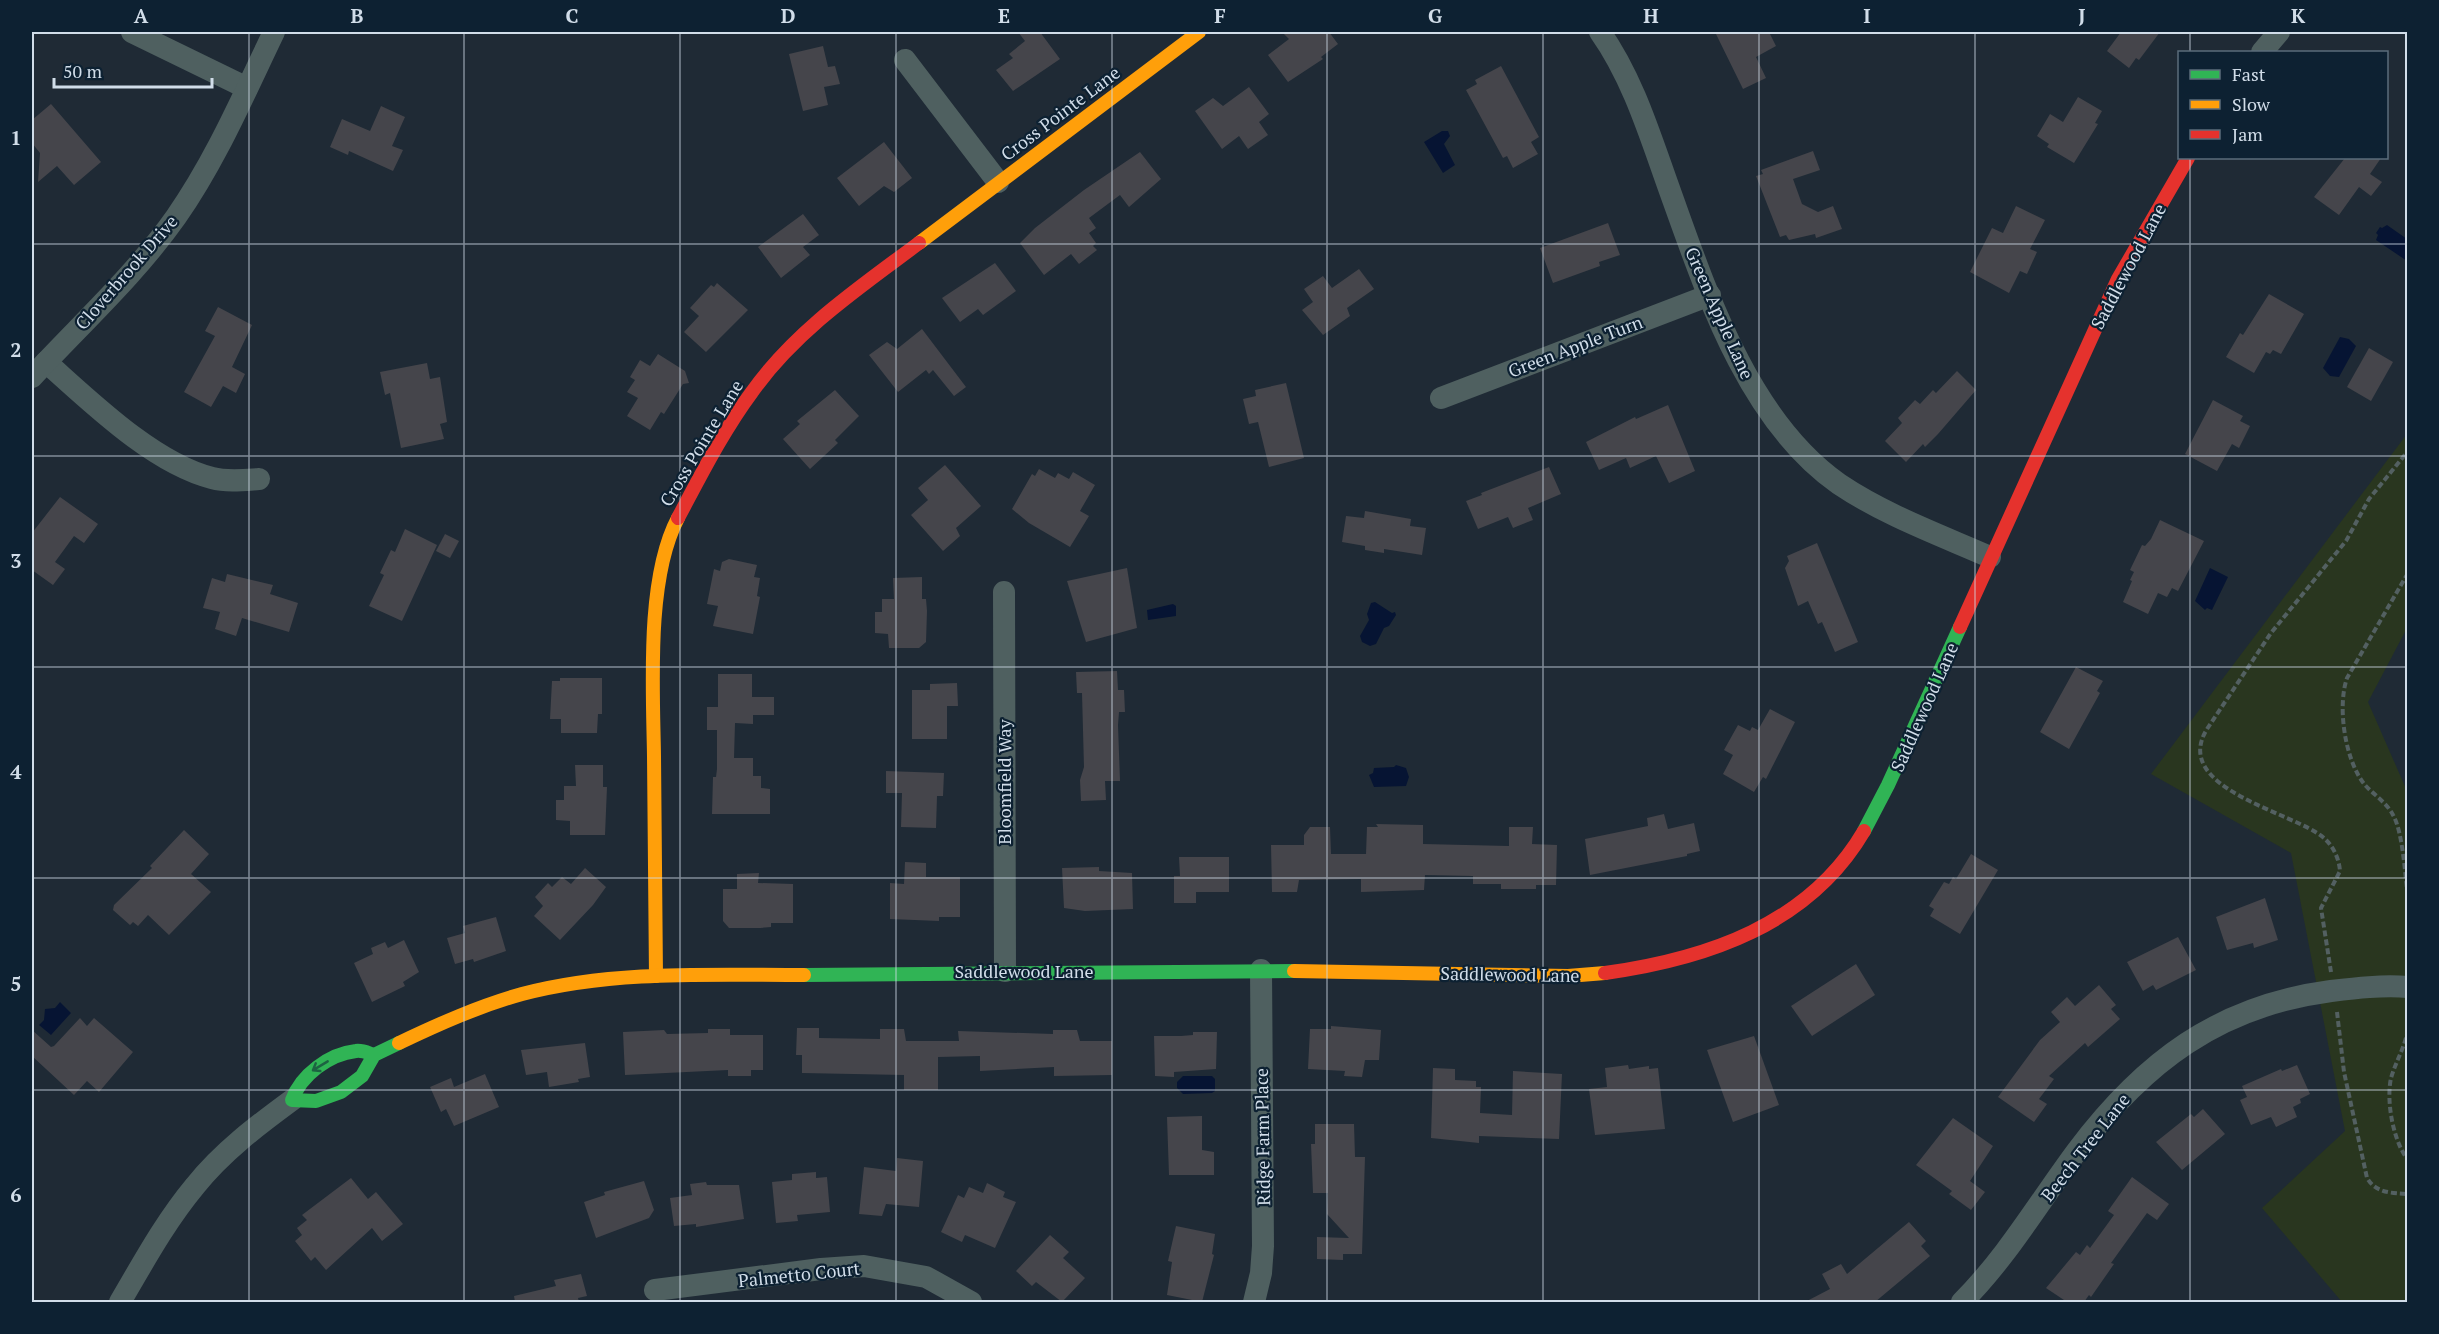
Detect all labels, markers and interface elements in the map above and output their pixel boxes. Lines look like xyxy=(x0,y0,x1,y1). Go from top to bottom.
text: A xyxy=(134,2,149,29)
text: B xyxy=(351,2,364,29)
text: C xyxy=(565,2,579,29)
text: D xyxy=(781,2,795,29)
text: E xyxy=(998,2,1010,29)
text: F xyxy=(1214,2,1226,29)
text: G xyxy=(1428,2,1442,29)
text: H xyxy=(1643,2,1659,29)
text: I xyxy=(1863,2,1871,29)
text: J xyxy=(2078,2,2086,29)
text: K xyxy=(2291,2,2306,29)
scale bar xyxy=(54,51,212,89)
legend xyxy=(2178,51,2388,159)
text: 50 m xyxy=(63,59,103,83)
street label: Cross Pointe Lane xyxy=(995,60,1125,166)
text: Fast xyxy=(2232,62,2266,86)
text: Slow xyxy=(2232,92,2271,116)
text: Jam xyxy=(2232,122,2263,146)
text: 1 xyxy=(10,124,22,151)
street label: Saddlewood Lane xyxy=(2085,199,2171,333)
street label: Cloverbrook Drive xyxy=(69,210,183,334)
street label: Green Apple Lane xyxy=(1680,243,1760,383)
street label: Green Apple Turn xyxy=(1504,309,1646,383)
text: 2 xyxy=(10,336,22,363)
street label: Cross Pointe Lane xyxy=(654,375,748,511)
text: 3 xyxy=(10,547,22,574)
street label: Saddlewood Lane xyxy=(1885,639,1963,775)
street label: Bloomfield Way xyxy=(992,718,1016,845)
text: 4 xyxy=(10,758,22,785)
street label: Saddlewood Lane xyxy=(954,959,1094,983)
street label: Saddlewood Lane xyxy=(1440,961,1580,987)
text: 5 xyxy=(10,970,22,997)
one-way arrow xyxy=(312,1061,329,1073)
street label: Ridge Farm Place xyxy=(1249,1068,1275,1206)
street label: Beech Tree Lane xyxy=(2035,1088,2135,1206)
text: 6 xyxy=(10,1181,22,1208)
street label: Palmetto Court xyxy=(737,1256,861,1292)

